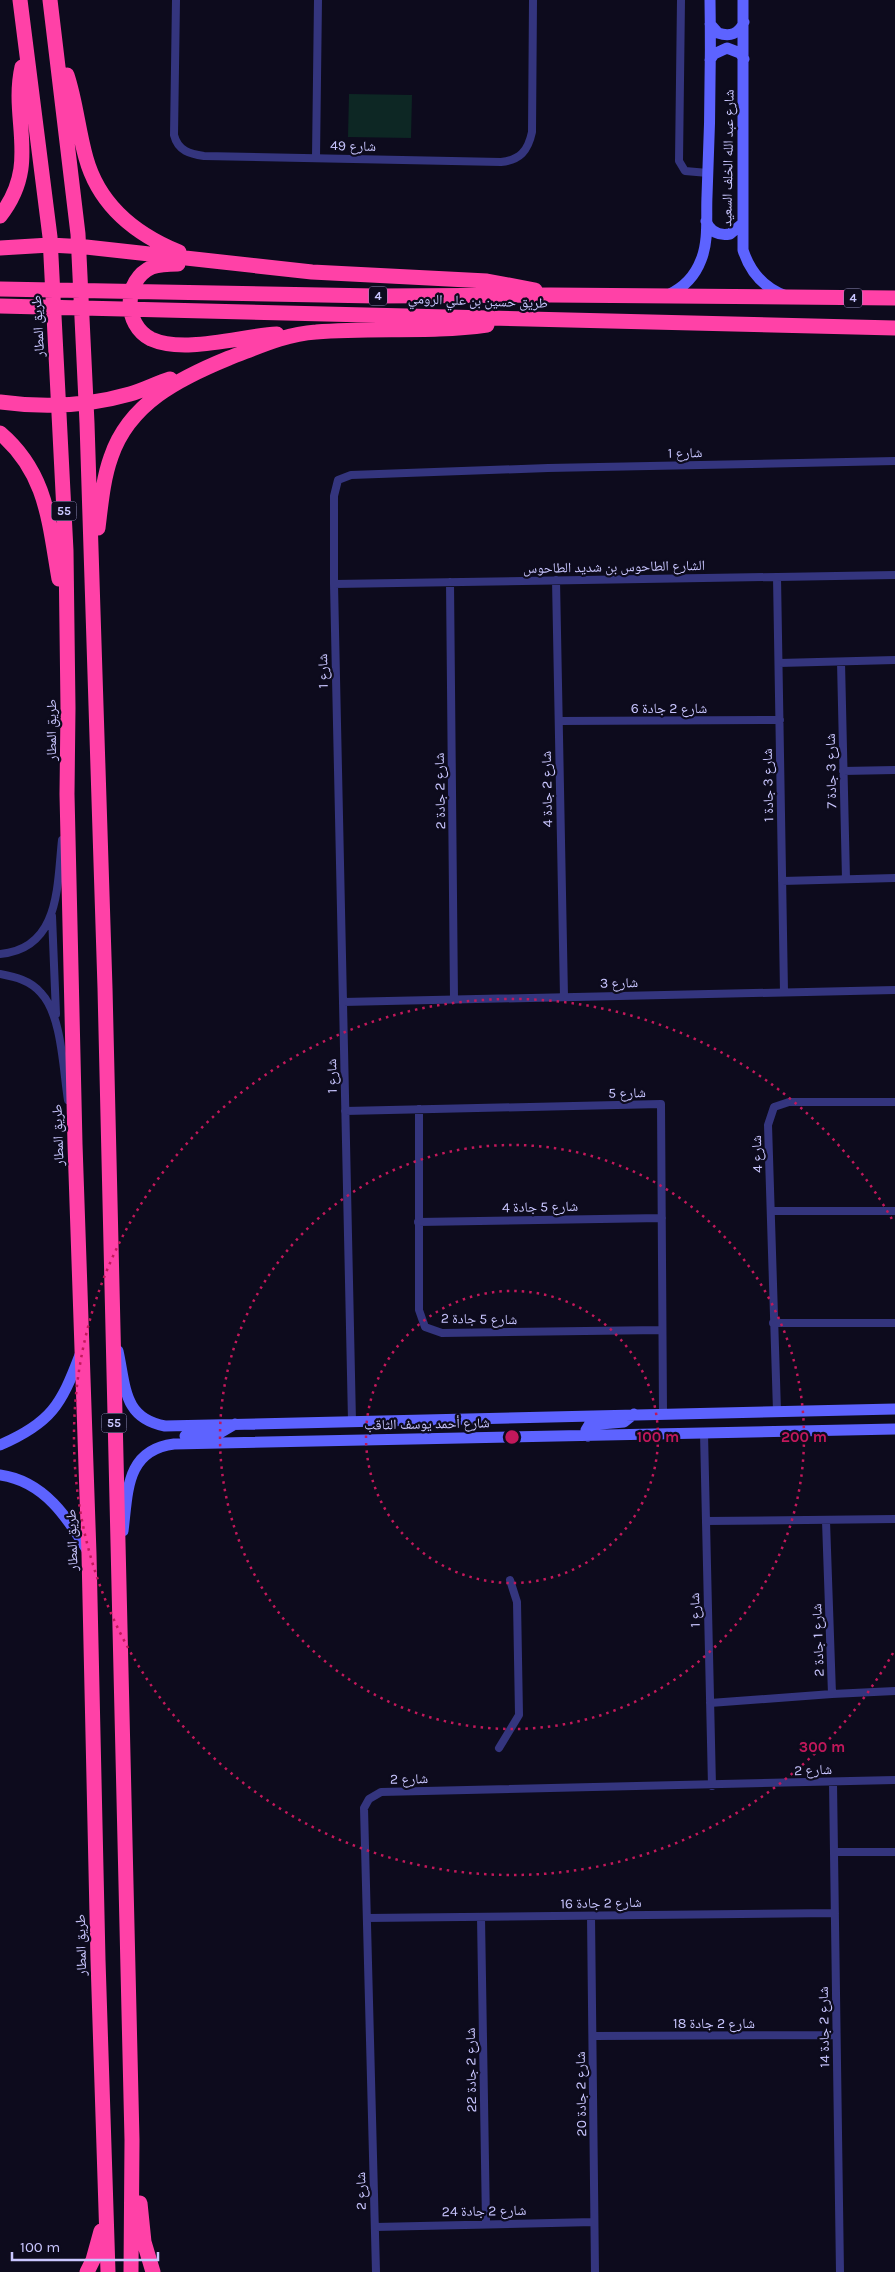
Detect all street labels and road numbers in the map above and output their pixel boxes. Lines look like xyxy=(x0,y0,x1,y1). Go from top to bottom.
street label: شارع عبد الله الخلف السعيد xyxy=(718,89,739,227)
street label: شارع 49 xyxy=(330,137,376,156)
road number: 4 xyxy=(369,286,387,306)
road number: 4 xyxy=(844,288,862,308)
street label: طريق حسين بن علي الرومي xyxy=(408,290,548,314)
street label: طريق المطار xyxy=(28,295,49,358)
street label: شارع 1 xyxy=(668,444,702,463)
road number: 55 xyxy=(52,502,76,520)
street label: الشارع الطاحوس بن شديد الطاحوس xyxy=(523,557,705,578)
street label: شارع 1 xyxy=(314,654,333,688)
street label: طريق المطار xyxy=(43,699,61,762)
street label: شارع 2 جادة 6 xyxy=(631,700,707,718)
street label: شارع 3 جادة 7 xyxy=(822,733,841,809)
street label: شارع 3 جادة 1 xyxy=(759,748,778,822)
street label: شارع 2 جادة 4 xyxy=(538,751,557,827)
street label: شارع 2 جادة 2 xyxy=(431,752,450,830)
street label: شارع 3 xyxy=(600,974,638,993)
street label: شارع 1 xyxy=(323,1059,342,1093)
street label: شارع 5 xyxy=(608,1084,646,1103)
street label: طريق المطار xyxy=(48,1104,69,1167)
street label: شارع 4 xyxy=(748,1135,767,1173)
street label: شارع 5 جادة 4 xyxy=(502,1198,578,1217)
street label: شارع 5 جادة 2 xyxy=(441,1310,517,1329)
road number: 55 xyxy=(102,1414,126,1432)
street label: شارع أحمد يوسف الثاقب xyxy=(364,1414,490,1435)
street label: طريق المطار xyxy=(62,1509,83,1572)
street label: شارع 1 xyxy=(686,1593,705,1627)
street label: شارع 1 جادة 2 xyxy=(808,1603,829,1677)
street label: شارع 2 xyxy=(794,1761,832,1780)
street label: شارع 2 xyxy=(390,1770,428,1789)
street label: شارع 2 جادة 16 xyxy=(560,1894,642,1913)
street label: طريق المطار xyxy=(72,1914,91,1977)
street label: شارع 2 جادة 14 xyxy=(815,1986,834,2068)
street label: شارع 2 جادة 18 xyxy=(673,2015,755,2033)
street label: شارع 2 جادة 22 xyxy=(462,2027,481,2113)
street label: شارع 2 جادة 20 xyxy=(572,2051,591,2137)
street label: شارع 2 xyxy=(352,2172,371,2210)
street label: شارع 2 جادة 24 xyxy=(442,2202,526,2221)

